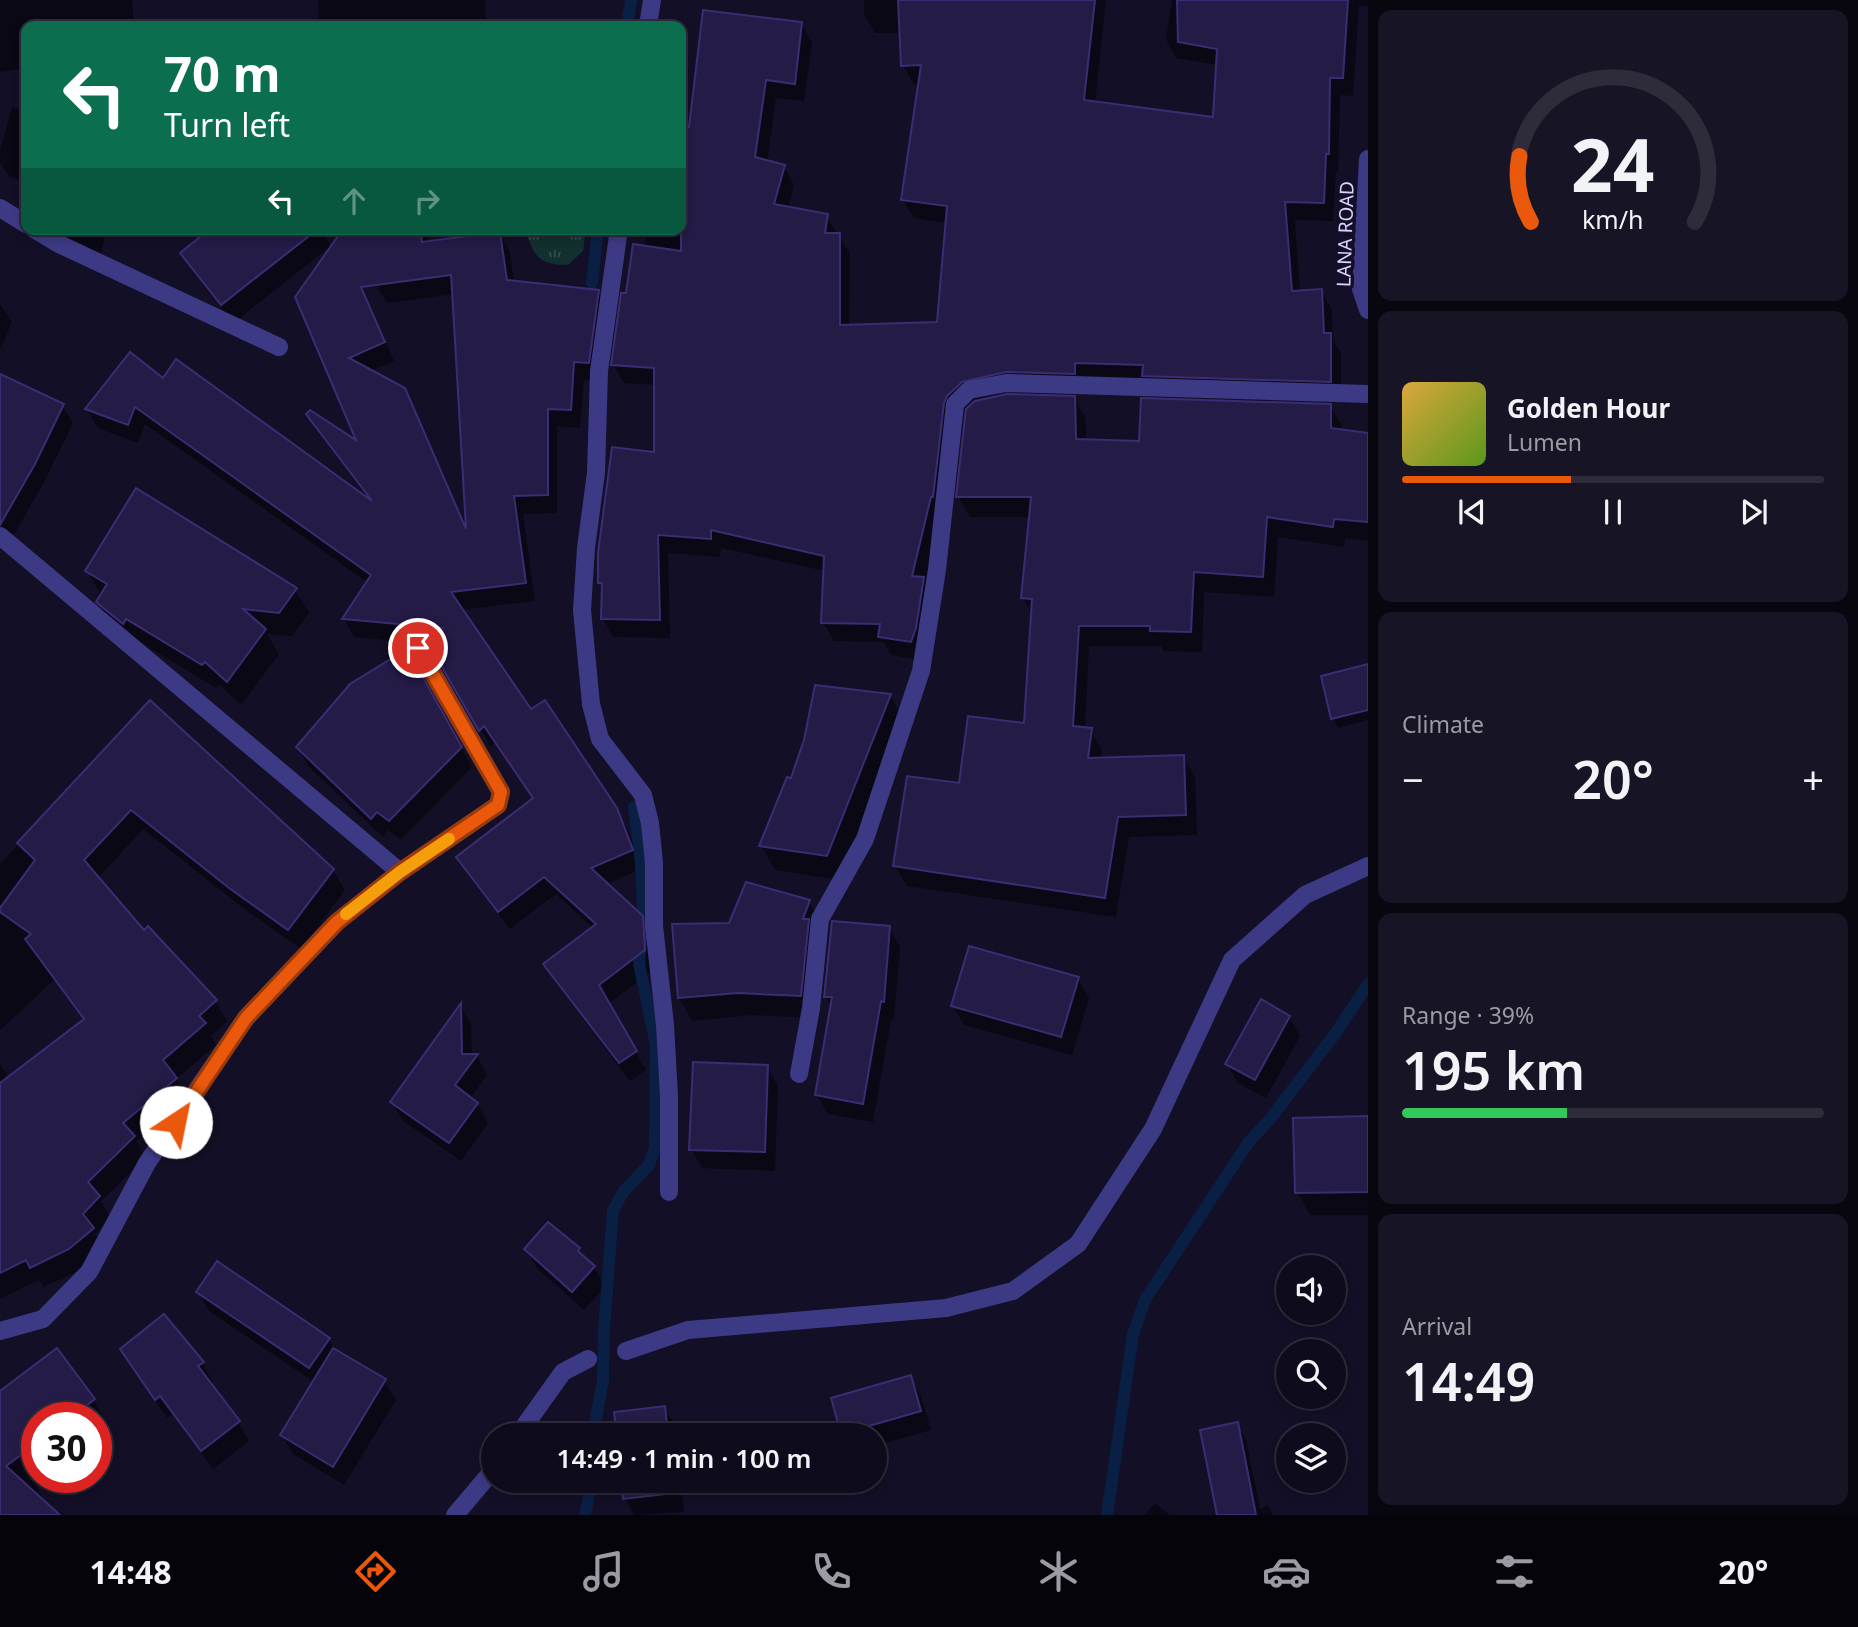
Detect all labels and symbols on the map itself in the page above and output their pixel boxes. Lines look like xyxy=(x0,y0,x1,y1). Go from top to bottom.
street label: LANA ROAD xyxy=(1330,181,1360,287)
pin xyxy=(388,618,448,678)
position arrow xyxy=(139,1085,213,1159)
speed limit sign: 30 xyxy=(21,1402,112,1493)

